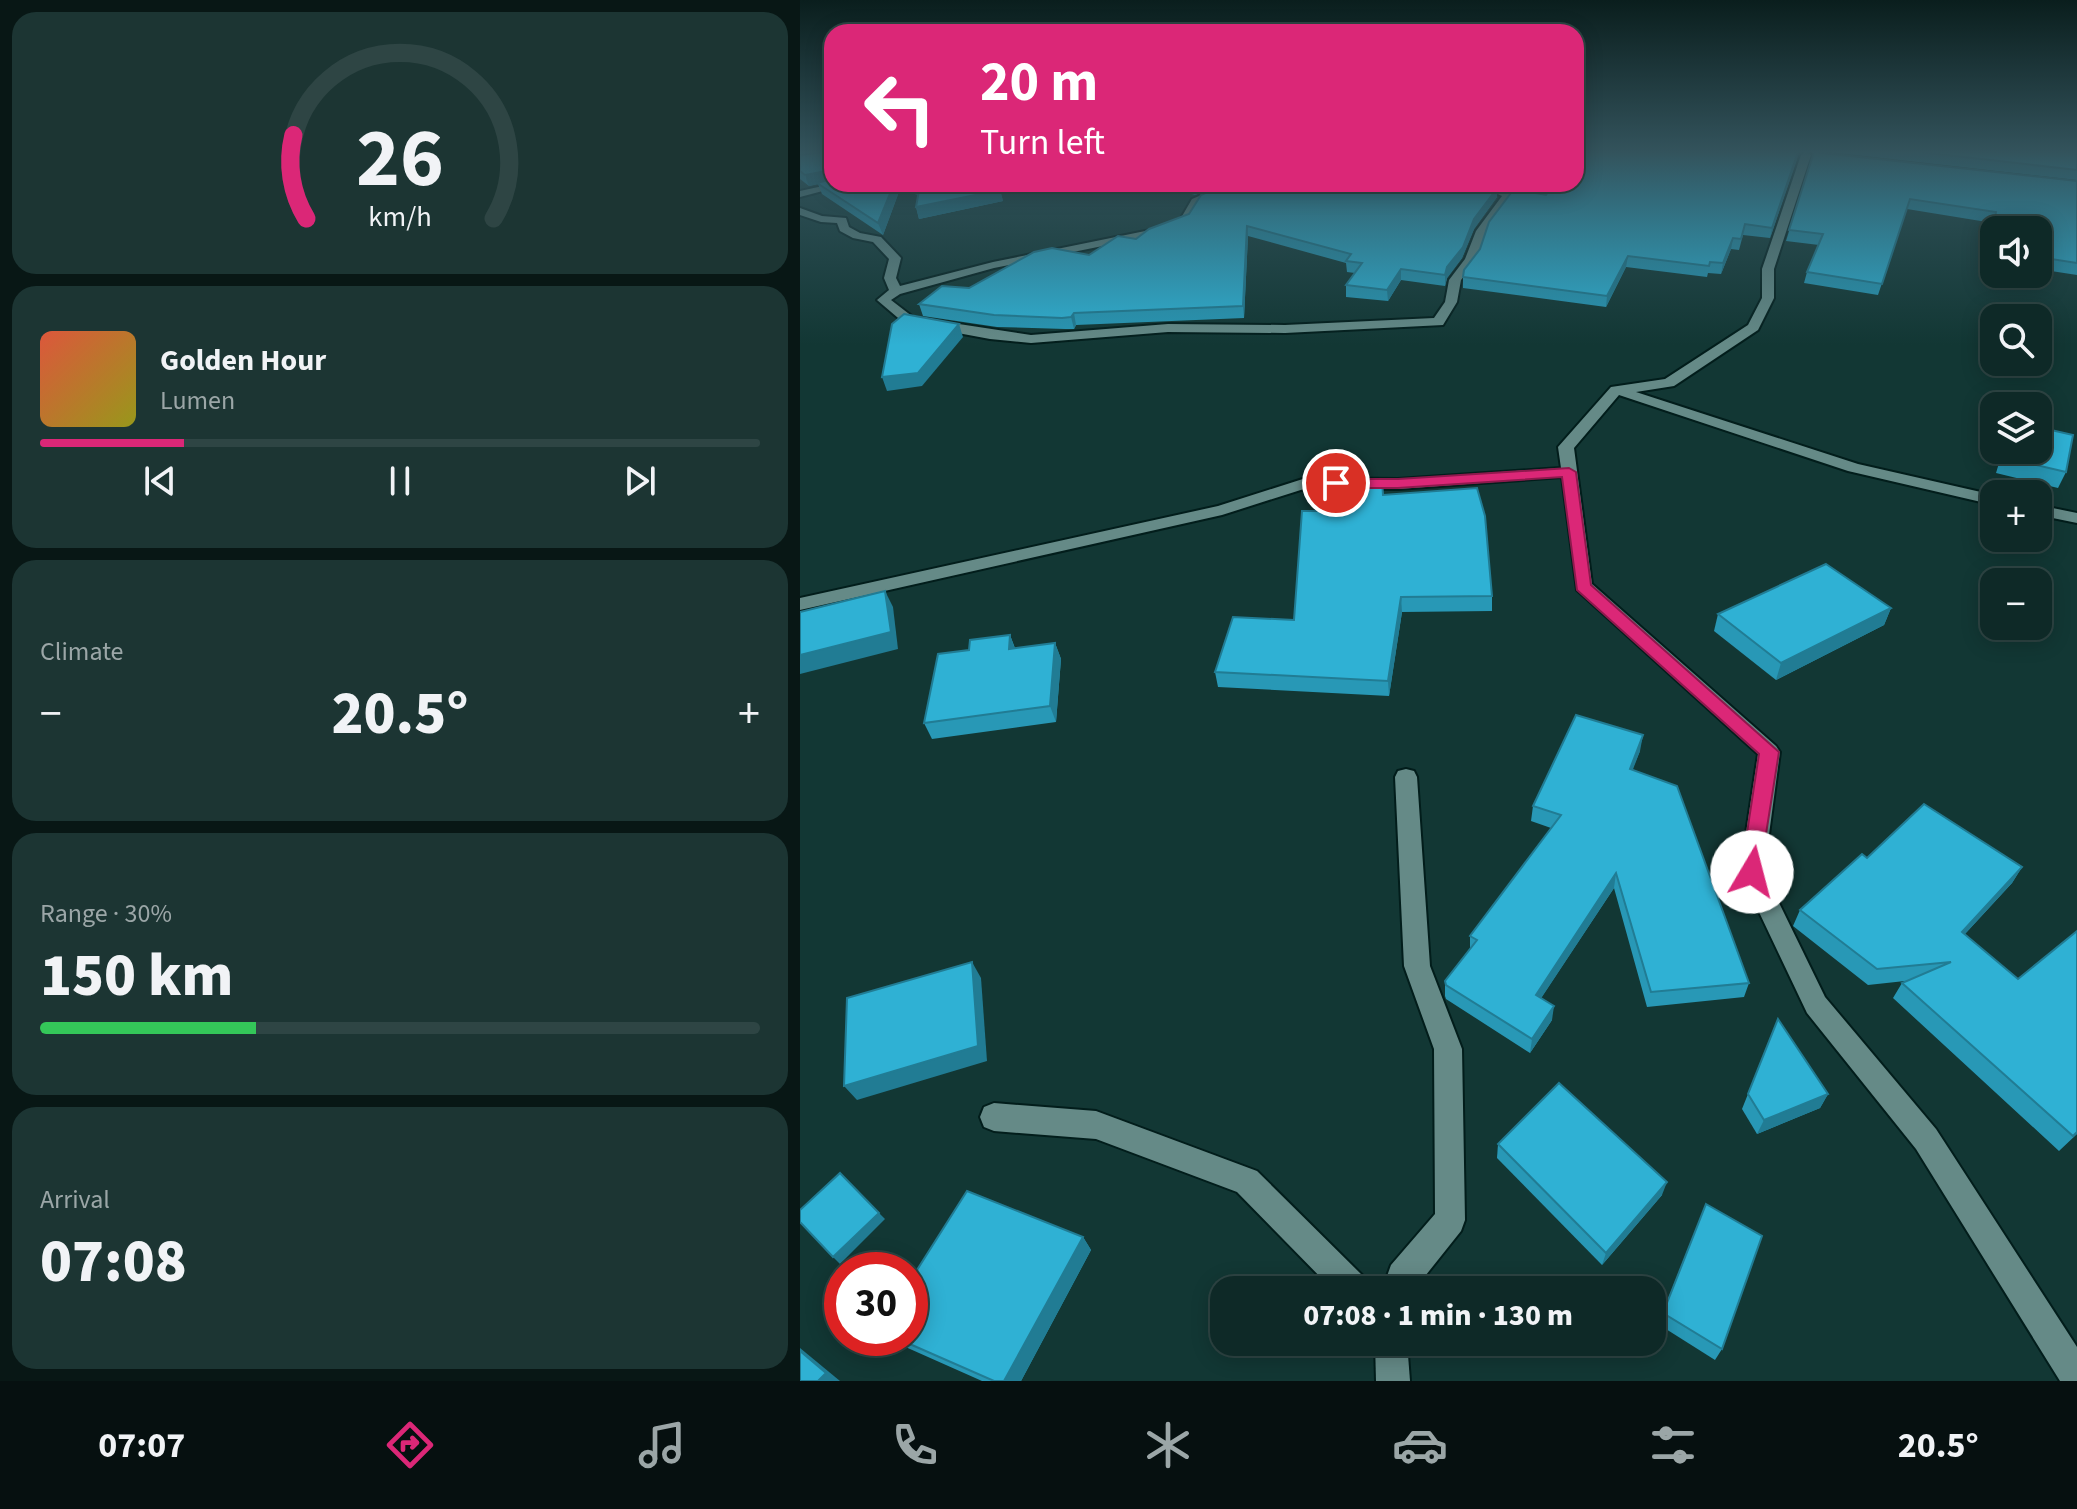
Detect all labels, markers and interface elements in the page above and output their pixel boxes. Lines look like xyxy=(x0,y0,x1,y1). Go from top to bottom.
text: 20 m xyxy=(980,43,1098,122)
icon: left xyxy=(848,56,952,160)
text: 26 xyxy=(356,99,444,217)
text: Turn left xyxy=(980,117,1105,168)
text: km/h xyxy=(368,197,432,237)
map controls xyxy=(1980,216,2052,640)
button: sound xyxy=(1980,216,2052,288)
button: search xyxy=(1980,304,2052,376)
text: Golden Hour xyxy=(160,339,326,382)
text: Lumen xyxy=(160,382,235,419)
button: layers xyxy=(1980,392,2052,464)
pin xyxy=(1302,449,1370,517)
icon: previous xyxy=(138,459,182,503)
icon: pause xyxy=(378,459,422,503)
icon: next xyxy=(618,459,662,503)
icon: arrive xyxy=(1314,461,1358,505)
button: + xyxy=(1980,480,2052,552)
button: − xyxy=(1980,568,2052,640)
text: Climate xyxy=(40,633,124,670)
text: 20.5° xyxy=(332,672,468,757)
text: − xyxy=(40,683,62,746)
text: + xyxy=(738,683,760,746)
position arrow xyxy=(1710,830,1794,914)
text: Range · 30% xyxy=(40,895,172,932)
text: 150 km xyxy=(40,934,233,1019)
text: Arrival xyxy=(40,1181,110,1218)
text: 07:08 xyxy=(40,1220,187,1305)
speed limit sign: 30 xyxy=(824,1252,928,1356)
text: 07:08 · 1 min · 130 m xyxy=(1303,1294,1573,1337)
icon: directions xyxy=(382,1417,438,1473)
icon: music xyxy=(634,1417,690,1473)
icon: phone xyxy=(887,1417,943,1473)
icon: climate xyxy=(1140,1417,1196,1473)
icon: car xyxy=(1392,1417,1448,1473)
icon: filters xyxy=(1645,1417,1701,1473)
text: 07:07 xyxy=(98,1420,185,1471)
text: 20.5° xyxy=(1898,1420,1979,1471)

